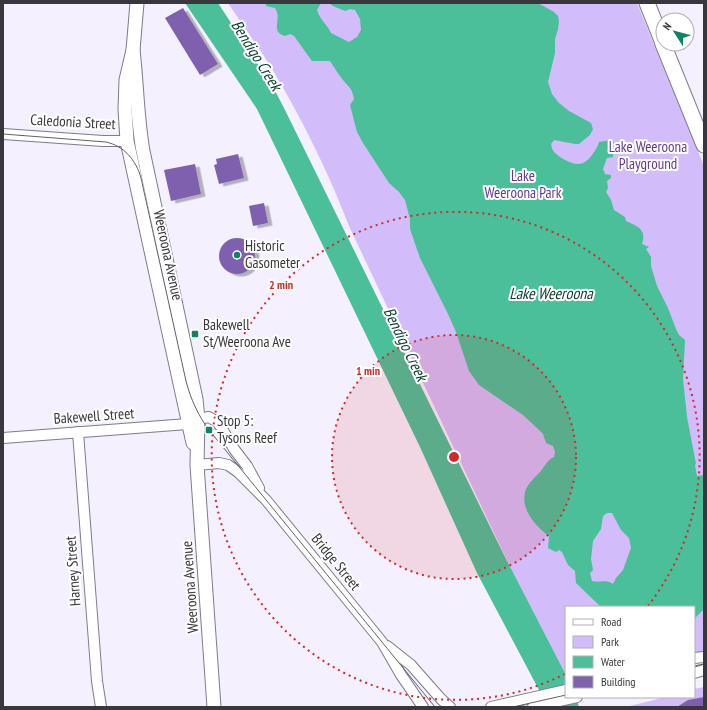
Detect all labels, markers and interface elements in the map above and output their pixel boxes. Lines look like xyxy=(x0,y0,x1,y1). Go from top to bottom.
north arrow xyxy=(655,12,695,52)
water label: Bendigo Creek xyxy=(227,16,288,96)
text: N xyxy=(659,20,674,33)
street label: Caledonia Street xyxy=(30,110,116,133)
park label: Lake Weeroona Playground xyxy=(609,137,687,173)
park label: Lake Weeroona Park xyxy=(485,166,562,202)
street label: Weeroona Avenue xyxy=(150,208,187,302)
place label: Historic Gasometer xyxy=(245,236,301,272)
marker: Historic Gasometer xyxy=(232,250,242,260)
text: 2 min xyxy=(269,277,293,292)
water label: Lake Weeroona xyxy=(509,283,594,303)
water label: Bendigo Creek xyxy=(380,304,433,386)
place label: Bakewell St/Weeroona Ave xyxy=(203,315,291,351)
marker: Bakewell St/Weeroona Ave xyxy=(190,329,200,339)
text: 1 min xyxy=(356,363,380,378)
street label: Bakewell Street xyxy=(53,403,135,428)
place label: Stop 5: Tysons Reef xyxy=(217,411,278,447)
marker: Stop 5: Tysons Reef xyxy=(204,425,214,435)
centre of rings xyxy=(447,450,461,464)
street label: Bridge Street xyxy=(308,529,365,594)
street label: Harney Street xyxy=(61,535,84,607)
street label: Weeroona Avenue xyxy=(177,540,202,634)
legend xyxy=(565,606,695,698)
text: Road xyxy=(601,614,621,629)
text: Park xyxy=(601,634,619,649)
text: Water xyxy=(601,654,626,669)
text: Building xyxy=(601,674,636,689)

